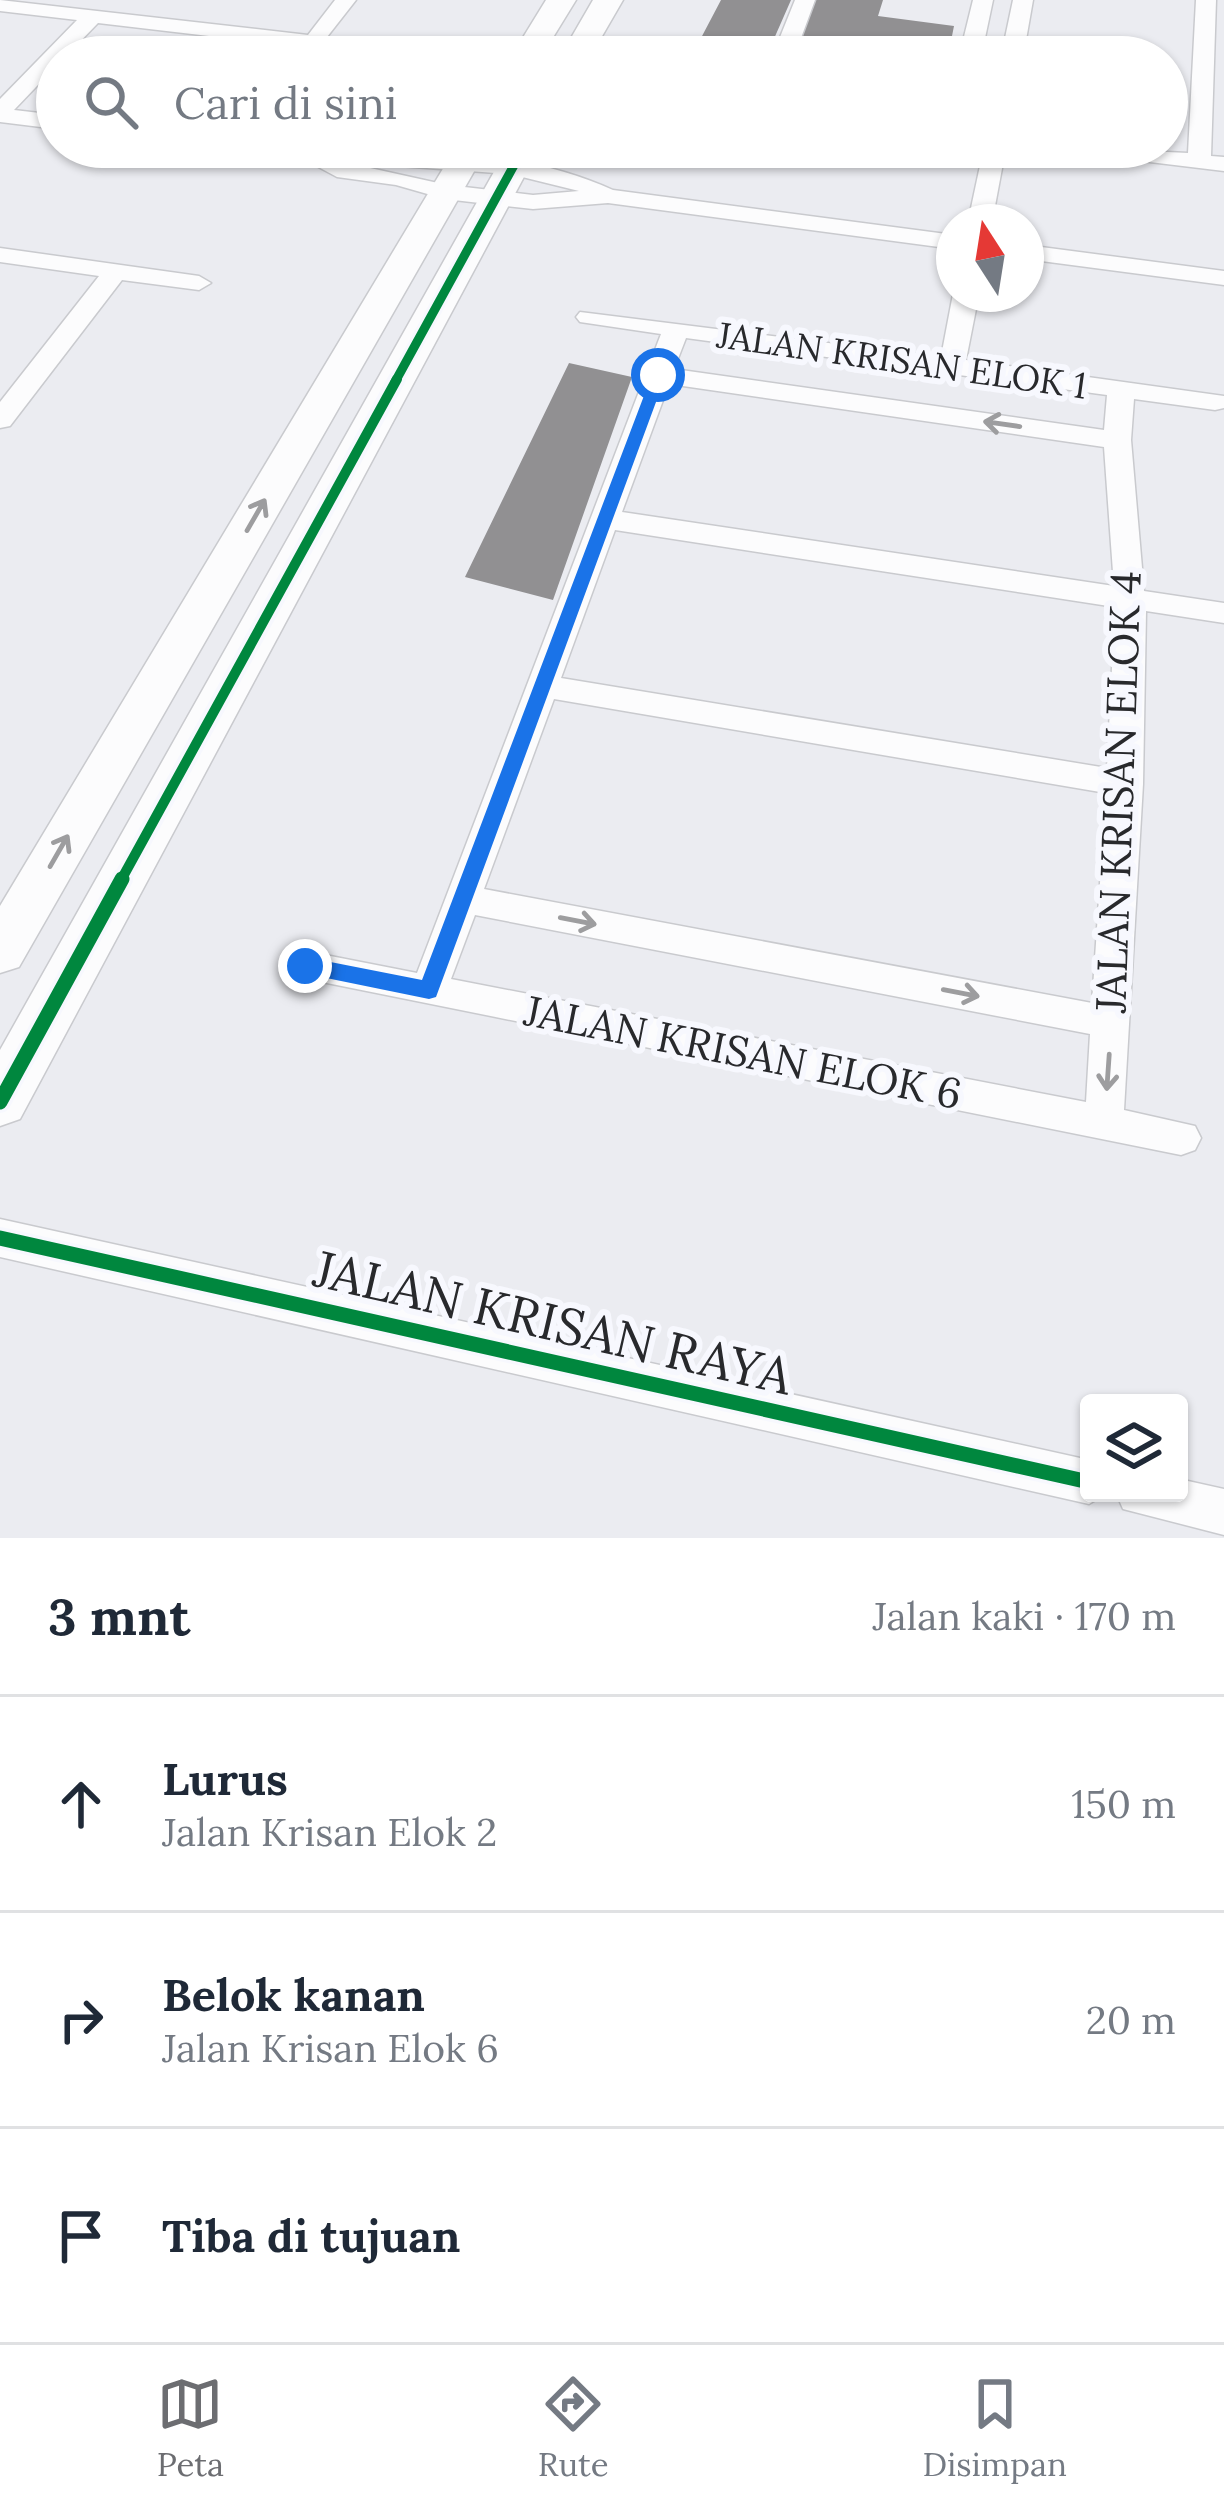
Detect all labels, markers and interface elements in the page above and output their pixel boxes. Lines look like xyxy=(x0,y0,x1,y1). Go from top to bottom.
search box xyxy=(36,36,1188,168)
icon: search xyxy=(78,69,144,135)
text: Cari di sini xyxy=(174,74,397,131)
north arrow xyxy=(936,204,1044,312)
street label: JALAN KRISAN ELOK 1 xyxy=(713,311,1090,409)
route start xyxy=(631,348,685,402)
one-way arrow xyxy=(983,412,1022,435)
one-way arrow xyxy=(245,498,269,533)
street label: JALAN KRISAN ELOK 4 xyxy=(1083,570,1153,1015)
one-way arrow xyxy=(48,835,72,870)
one-way arrow xyxy=(558,911,597,933)
route end xyxy=(278,939,332,993)
street label: JALAN KRISAN ELOK 6 xyxy=(519,983,966,1121)
one-way arrow xyxy=(941,983,980,1005)
one-way arrow xyxy=(1096,1052,1119,1091)
street label: JALAN KRISAN RAYA xyxy=(307,1235,799,1409)
map controls xyxy=(1080,1394,1188,1502)
button: layers xyxy=(1080,1394,1188,1502)
text: 3 mnt xyxy=(48,1584,190,1649)
text: Jalan kaki · 170 m xyxy=(873,1591,1176,1641)
text: Lurus xyxy=(162,1750,288,1807)
icon: ahead xyxy=(48,1771,114,1837)
text: 150 m xyxy=(1071,1779,1176,1829)
text: Jalan Krisan Elok 2 xyxy=(162,1807,497,1857)
text: Belok kanan xyxy=(162,1966,425,2023)
icon: right xyxy=(48,1987,114,2053)
text: 20 m xyxy=(1086,1995,1176,2045)
text: Jalan Krisan Elok 6 xyxy=(162,2023,499,2073)
icon: arrive xyxy=(48,2203,114,2269)
text: Tiba di tujuan xyxy=(162,2207,460,2264)
tab: Peta xyxy=(157,2371,224,2485)
tab: Rute xyxy=(538,2371,609,2485)
tab: Disimpan xyxy=(922,2371,1067,2485)

